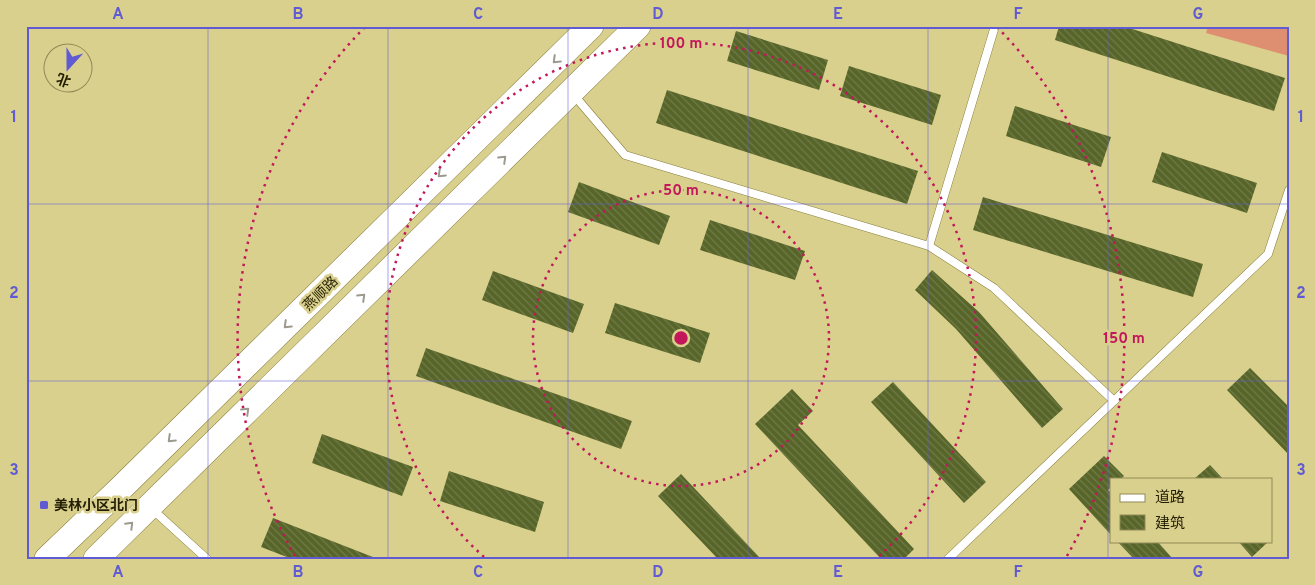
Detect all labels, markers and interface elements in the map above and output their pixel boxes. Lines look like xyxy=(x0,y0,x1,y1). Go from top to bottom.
text: A xyxy=(112,5,124,25)
text: B xyxy=(292,5,304,25)
text: C xyxy=(473,5,483,25)
text: D xyxy=(652,5,664,25)
text: E xyxy=(833,5,843,25)
text: F xyxy=(1013,5,1023,25)
text: G xyxy=(1193,5,1203,25)
text: 100 m xyxy=(660,35,702,54)
north arrow xyxy=(42,42,92,92)
one-way arrow xyxy=(553,55,562,64)
text: 北 xyxy=(54,68,73,89)
text: 1 xyxy=(11,108,17,128)
text: 1 xyxy=(1298,108,1304,128)
one-way arrow xyxy=(498,156,507,165)
one-way arrow xyxy=(437,168,446,177)
text: 50 m xyxy=(663,182,699,201)
street label: 燕顺路 xyxy=(300,273,342,315)
text: 2 xyxy=(9,284,19,304)
text: 2 xyxy=(1296,284,1306,304)
one-way arrow xyxy=(357,294,366,303)
one-way arrow xyxy=(284,319,293,328)
centre of rings xyxy=(672,329,690,347)
text: 150 m xyxy=(1103,330,1145,349)
one-way arrow xyxy=(241,408,250,417)
one-way arrow xyxy=(168,433,177,442)
text: 3 xyxy=(9,461,19,481)
text: 3 xyxy=(1296,461,1306,481)
legend xyxy=(1110,478,1272,542)
text: 道路 xyxy=(1155,489,1185,508)
place label: 美林小区北门 xyxy=(54,498,138,515)
marker: 美林小区北门 xyxy=(38,499,50,511)
text: 建筑 xyxy=(1155,515,1185,534)
one-way arrow xyxy=(125,521,134,530)
text: A xyxy=(112,563,124,583)
text: B xyxy=(292,563,304,583)
text: C xyxy=(473,563,483,583)
text: D xyxy=(652,563,664,583)
text: E xyxy=(833,563,843,583)
text: F xyxy=(1013,563,1023,583)
text: G xyxy=(1193,563,1203,583)

